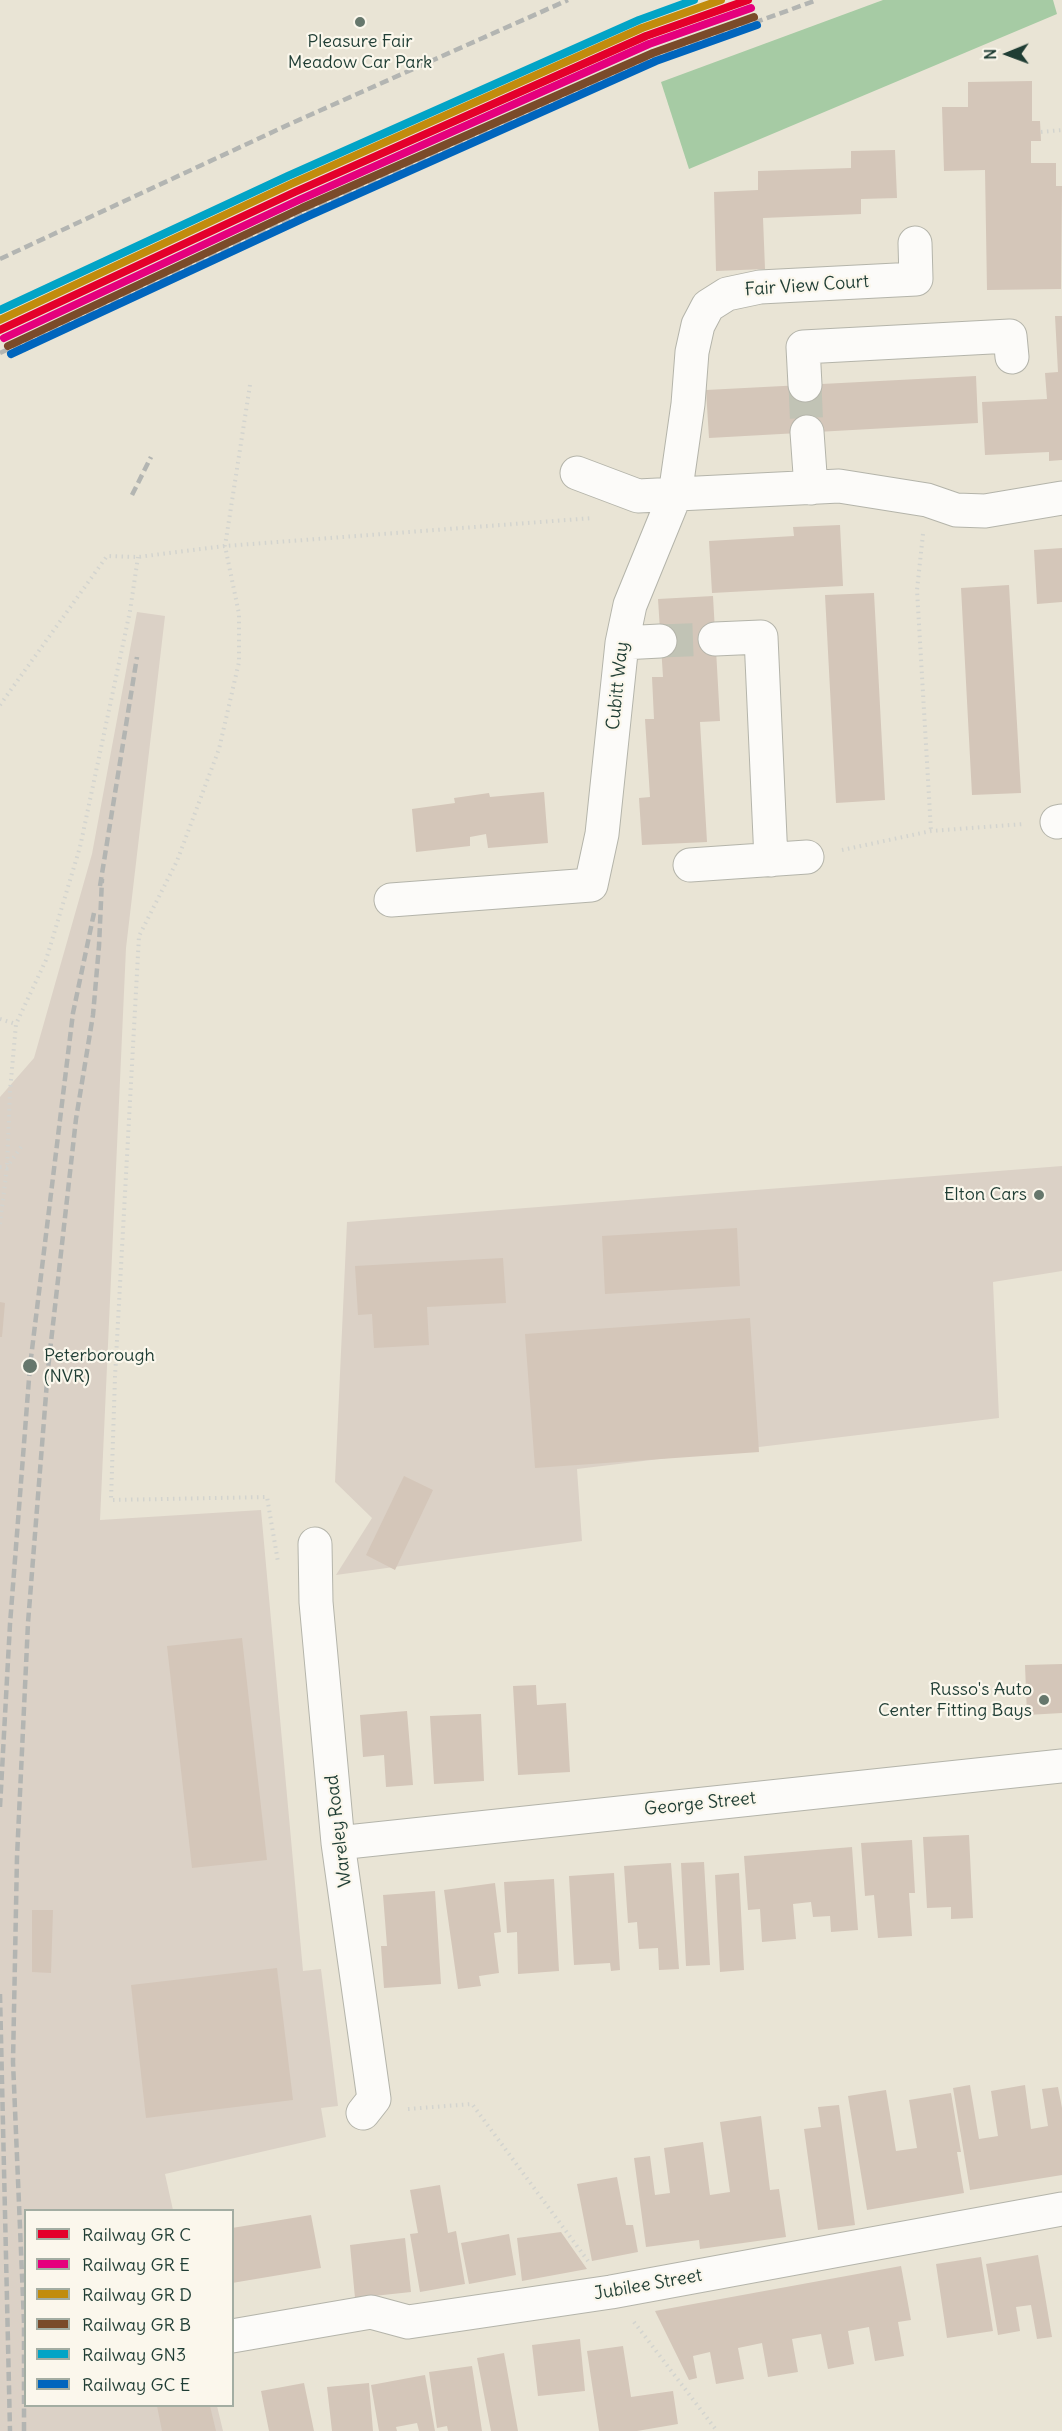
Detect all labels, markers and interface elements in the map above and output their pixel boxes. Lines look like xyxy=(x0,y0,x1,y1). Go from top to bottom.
marker: Pleasure Fair Meadow Car Park xyxy=(353,15,367,29)
north arrow xyxy=(978,24,1038,84)
place label: Pleasure Fair Meadow Car Park xyxy=(288,31,432,74)
text: N xyxy=(980,49,1000,60)
street label: Fair View Court xyxy=(744,271,870,301)
street label: Cubitt Way xyxy=(603,641,633,731)
place label: Elton Cars xyxy=(944,1184,1027,1206)
marker: Elton Cars xyxy=(1032,1188,1046,1202)
place label: Peterborough (NVR) xyxy=(44,1345,155,1388)
marker: Peterborough (NVR) xyxy=(21,1357,39,1375)
place label: Russo's Auto Center Fitting Bays xyxy=(878,1679,1032,1722)
marker: Russo's Auto Center Fitting Bays xyxy=(1037,1693,1051,1707)
street label: Wareley Road xyxy=(321,1774,357,1888)
street label: George Street xyxy=(643,1787,757,1821)
legend xyxy=(24,2209,234,2407)
text: Railway GR C xyxy=(82,2223,191,2246)
text: Railway GR E xyxy=(82,2253,190,2276)
street label: Jubilee Street xyxy=(592,2265,704,2305)
text: Railway GR D xyxy=(82,2283,192,2306)
text: Railway GR B xyxy=(82,2313,191,2336)
text: Railway GN3 xyxy=(82,2343,186,2366)
text: Railway GC E xyxy=(82,2373,190,2396)

